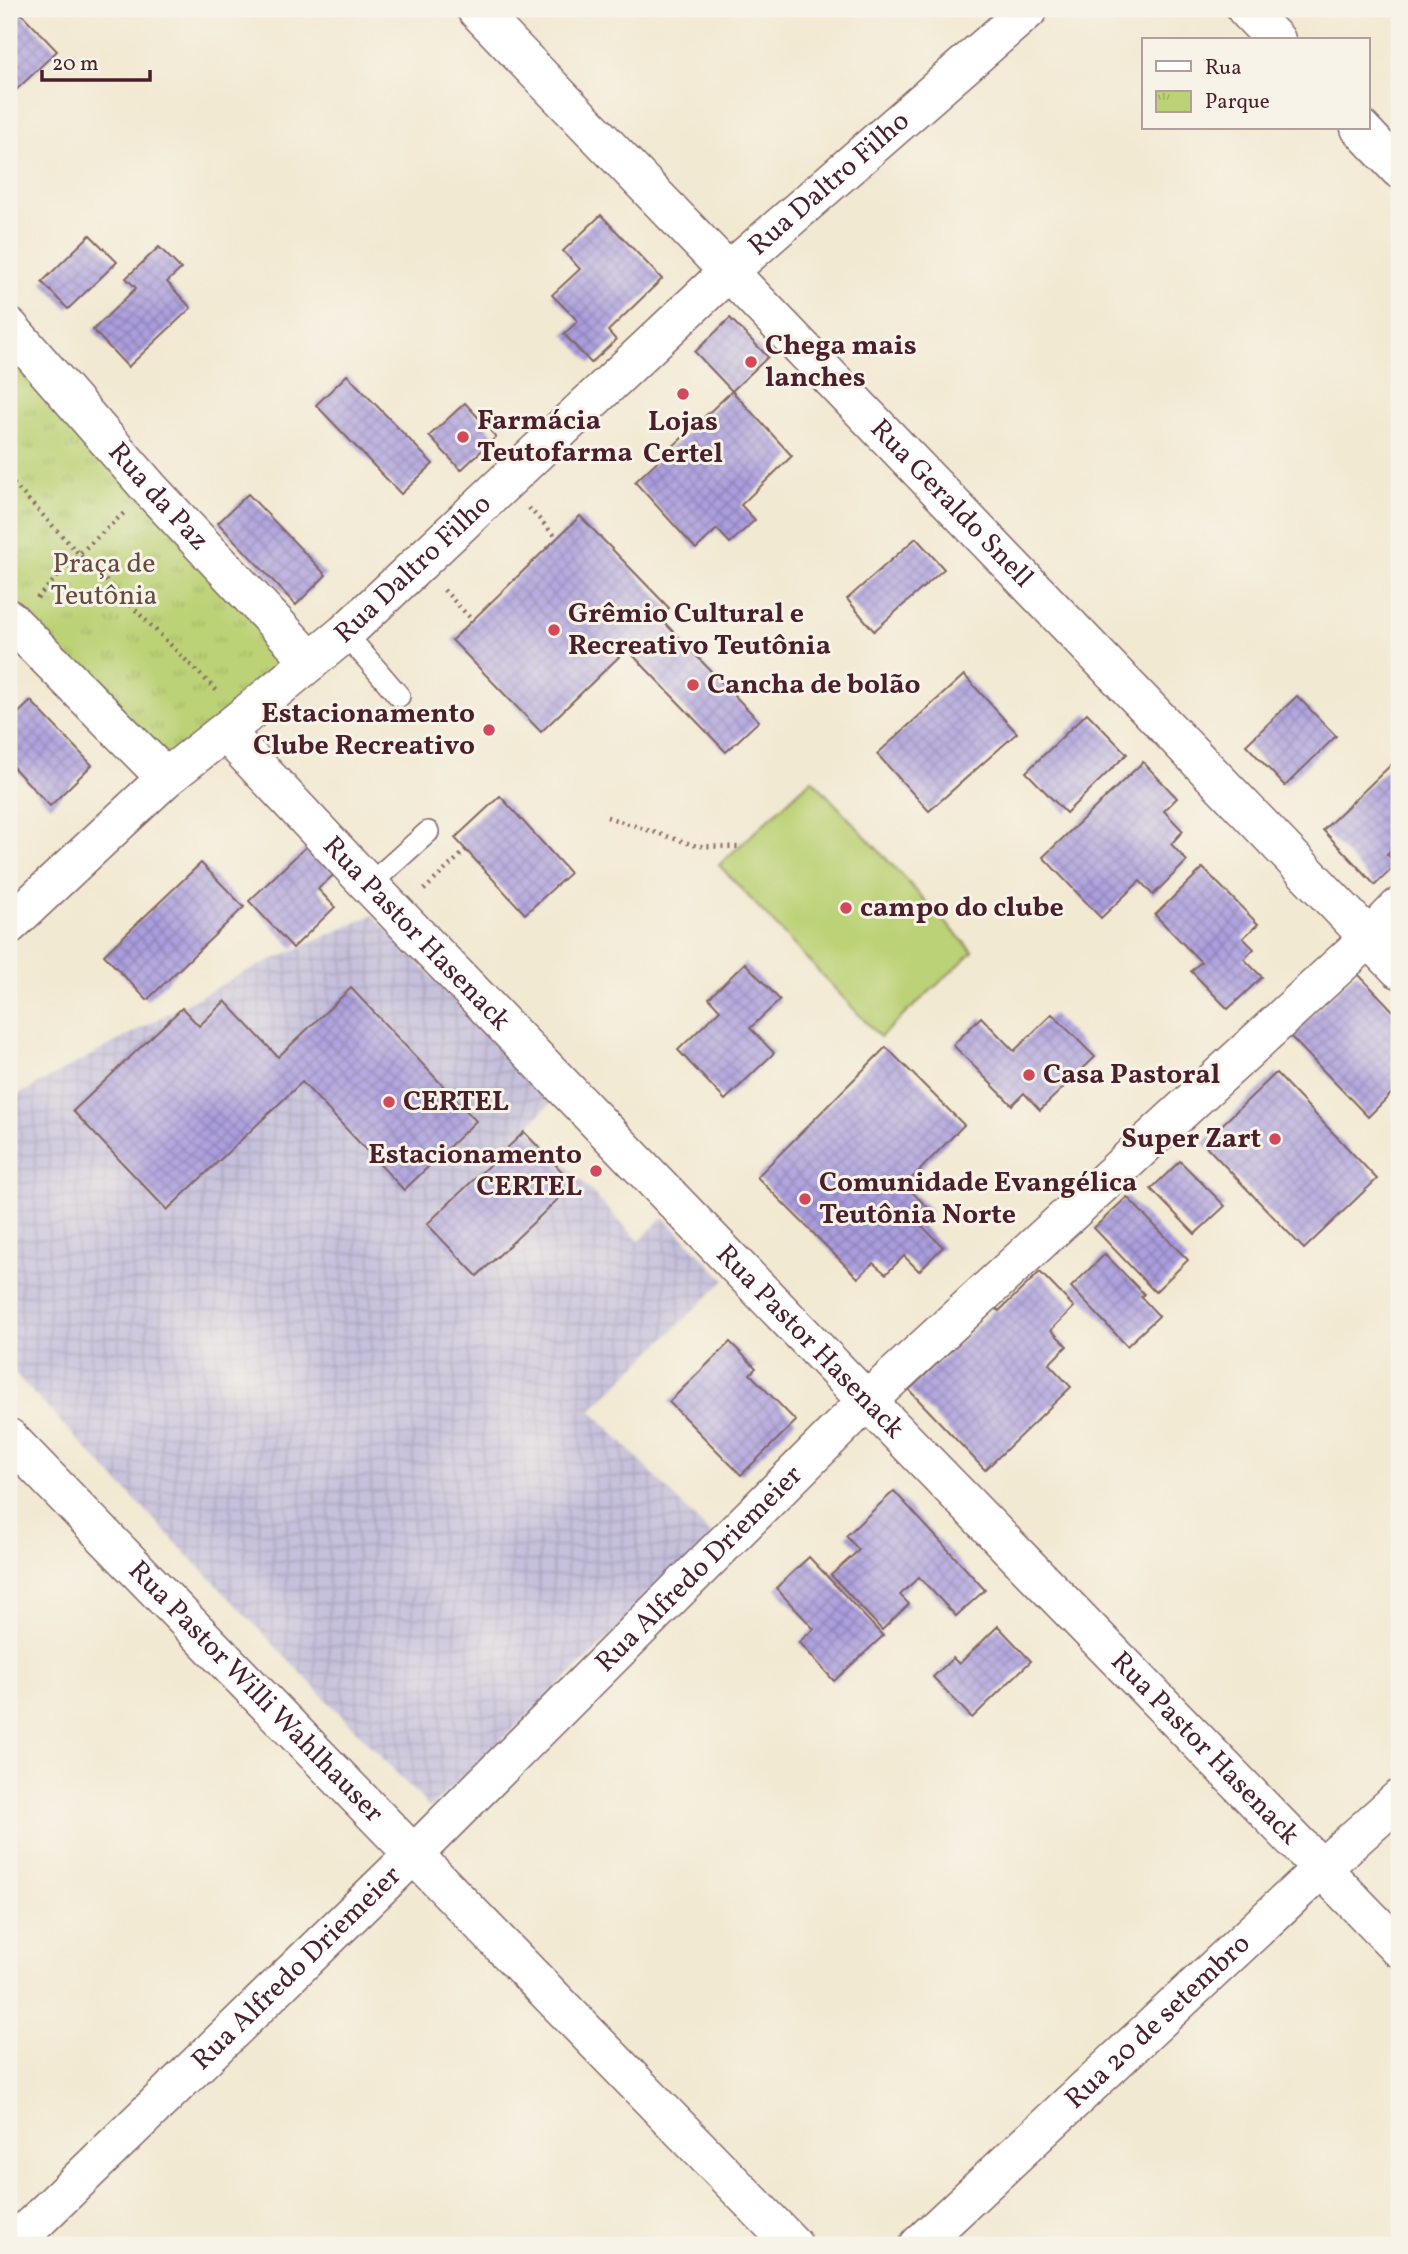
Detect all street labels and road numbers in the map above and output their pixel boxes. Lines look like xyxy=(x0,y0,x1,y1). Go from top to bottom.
street label: Rua Daltro Filho xyxy=(740,102,918,265)
street label: Rua Geraldo Snell xyxy=(861,410,1042,597)
street label: Rua da Paz xyxy=(99,434,218,559)
street label: Rua Daltro Filho xyxy=(326,485,500,653)
street label: Rua Pastor Hasenack xyxy=(313,828,519,1040)
street label: Rua Pastor Hasenack xyxy=(707,1236,913,1448)
street label: Rua Alfredo Driemeier xyxy=(587,1456,812,1681)
street label: Rua Pastor Willi Wahlhauser xyxy=(119,1552,392,1832)
street label: Rua Pastor Hasenack xyxy=(1102,1643,1308,1854)
street label: Rua Alfredo Driemeier xyxy=(183,1857,410,2079)
street label: Rua 20 de setembro xyxy=(1056,1925,1259,2118)

